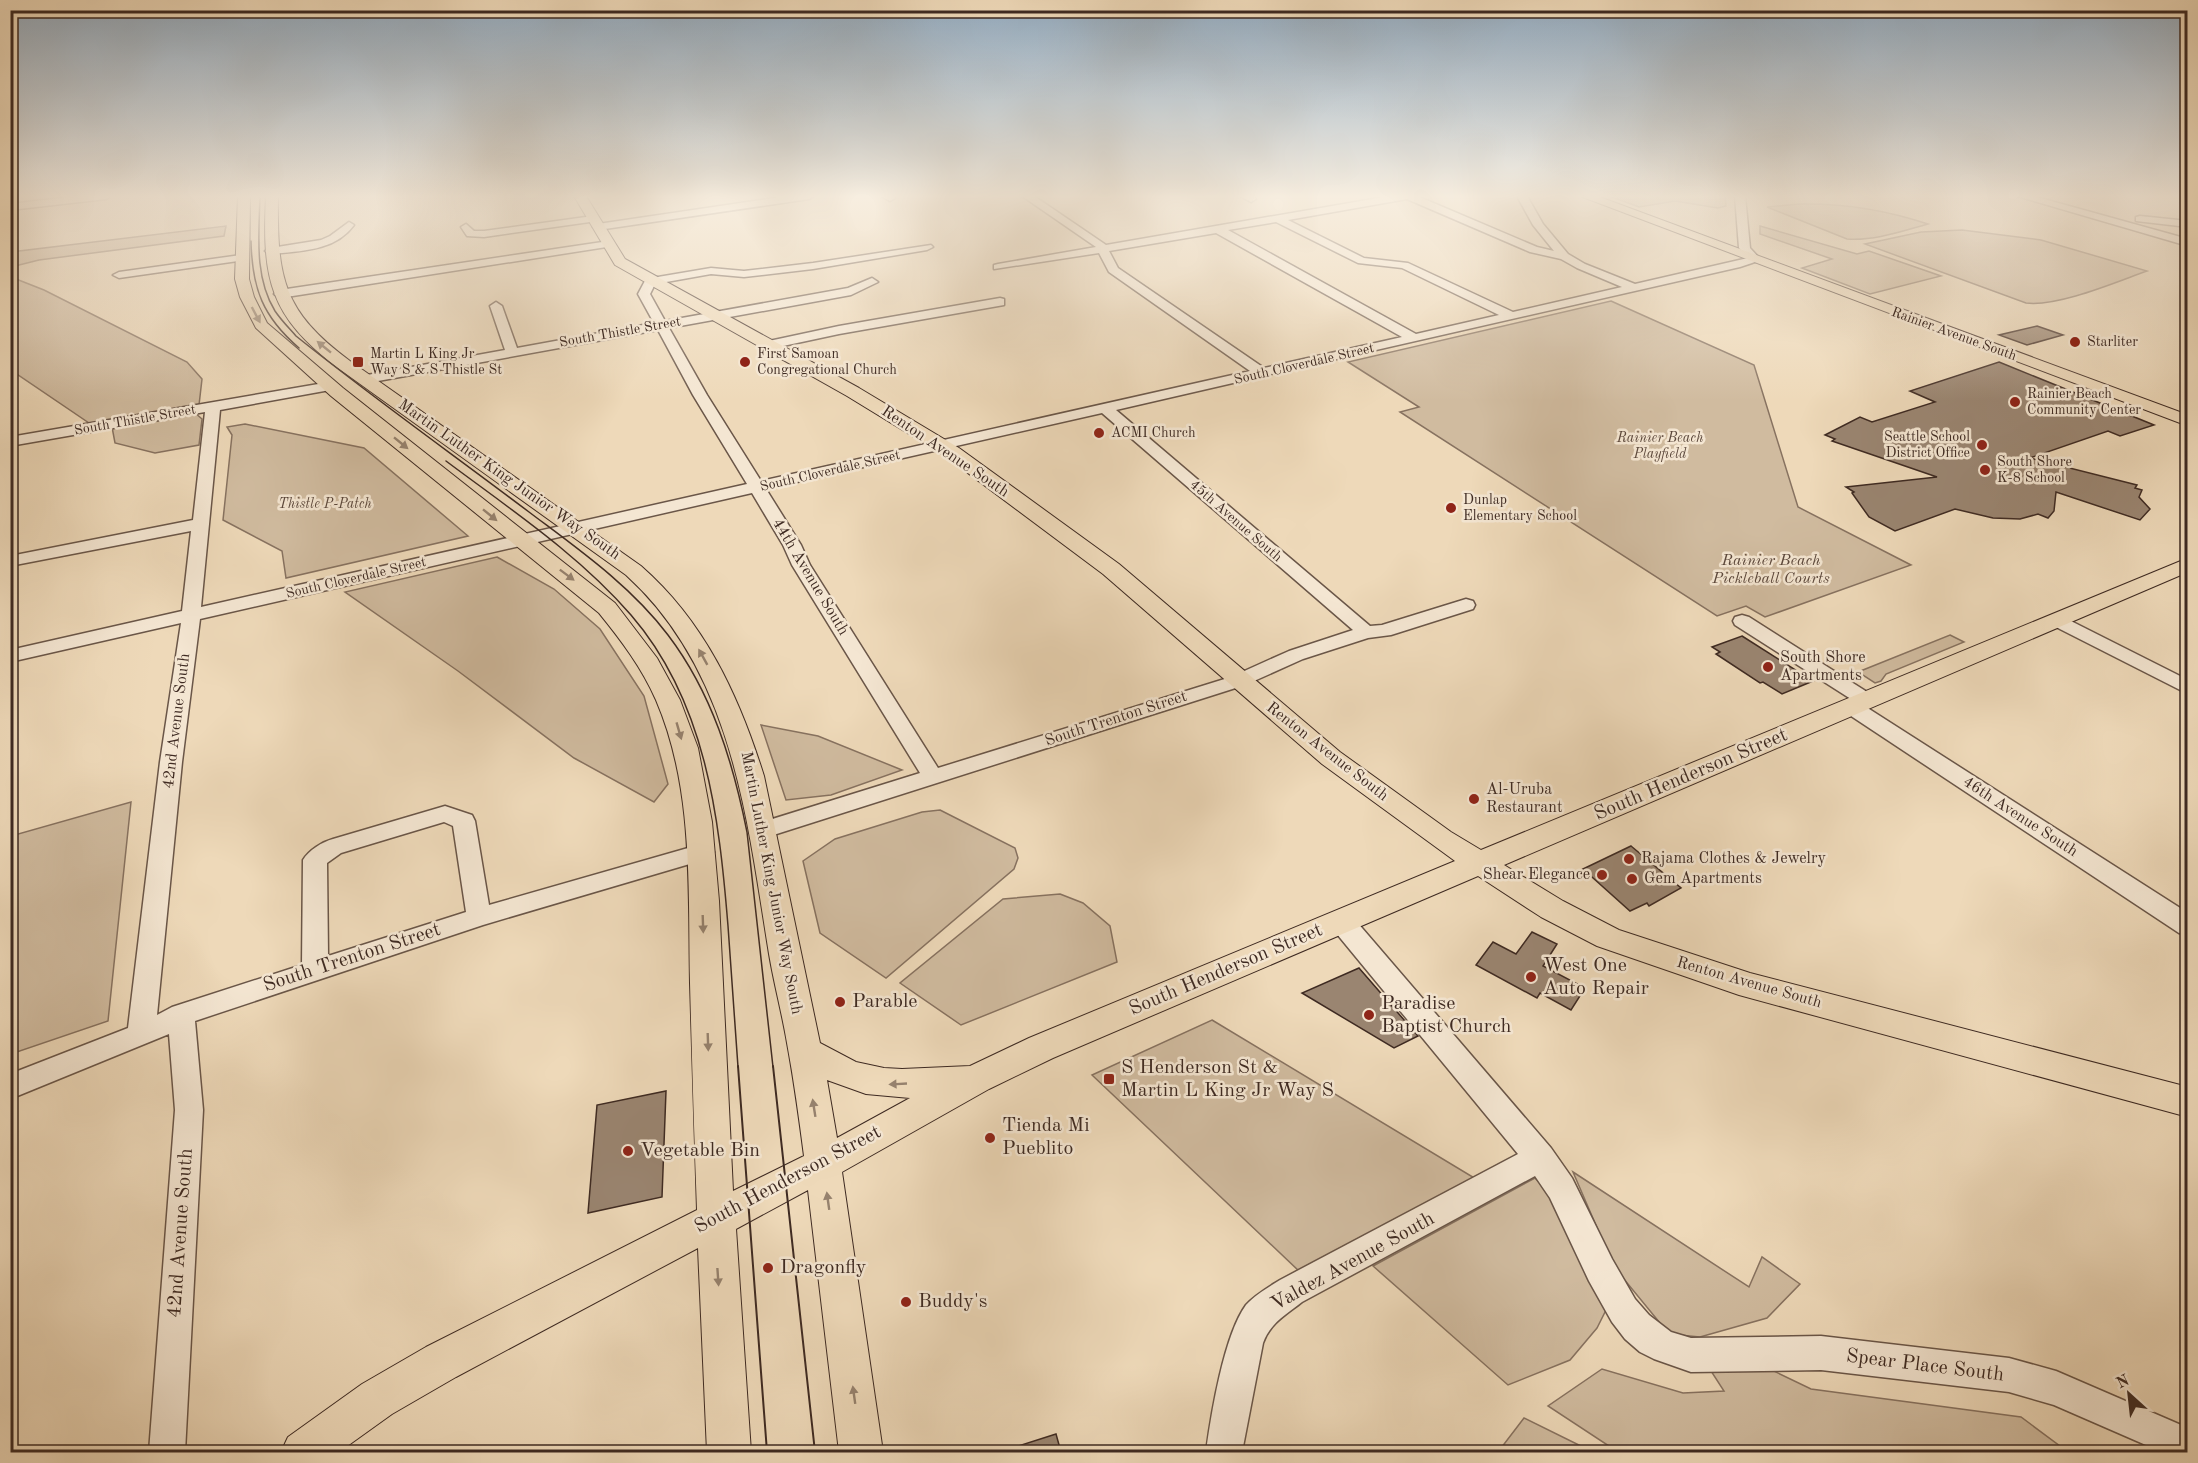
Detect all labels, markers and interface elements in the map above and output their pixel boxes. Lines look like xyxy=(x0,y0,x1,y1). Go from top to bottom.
street label: Rainier Avenue South xyxy=(1890,305,2019,363)
one-way arrow xyxy=(251,306,260,323)
street label: South Thistle Street xyxy=(558,314,682,350)
marker: Starliter xyxy=(2068,335,2082,349)
place label: Starliter xyxy=(2087,335,2138,349)
one-way arrow xyxy=(316,341,331,353)
street label: South Cloverdale Street xyxy=(1233,341,1376,387)
place label: Martin L King Jr Way S & S Thistle St xyxy=(370,347,502,377)
place label: First Samoan Congregational Church xyxy=(757,347,897,377)
marker: Martin L King Jr Way S & S Thistle St xyxy=(351,355,365,369)
marker: First Samoan Congregational Church xyxy=(738,355,752,369)
place label: Rainier Beach Community Center xyxy=(2027,387,2141,417)
marker: Rainier Beach Community Center xyxy=(2008,395,2022,409)
street label: Martin Luther King Junior Way South xyxy=(395,397,623,563)
street label: South Thistle Street xyxy=(73,402,197,438)
street label: Renton Avenue South xyxy=(878,403,1012,501)
marker: ACMI Church xyxy=(1092,426,1106,440)
place label: ACMI Church xyxy=(1111,426,1196,440)
place label: Seattle School District Office xyxy=(1884,430,1970,460)
park label: Rainier Beach Playfield xyxy=(1616,431,1703,462)
one-way arrow xyxy=(393,437,409,450)
marker: Seattle School District Office xyxy=(1975,438,1989,452)
street label: South Cloverdale Street xyxy=(759,448,902,494)
place label: South Shore K-8 School xyxy=(1997,455,2072,485)
marker: South Shore K-8 School xyxy=(1978,463,1992,477)
street label: 45th Avenue South xyxy=(1187,477,1285,565)
place label: Dunlap Elementary School xyxy=(1463,493,1577,523)
park label: Thistle P-Patch xyxy=(278,497,372,511)
marker: Dunlap Elementary School xyxy=(1444,501,1458,515)
one-way arrow xyxy=(482,508,497,521)
street label: 44th Avenue South xyxy=(769,516,851,639)
park label: Rainier Beach Pickleball Courts xyxy=(1711,553,1830,587)
street label: South Cloverdale Street xyxy=(285,555,428,601)
one-way arrow xyxy=(560,569,575,581)
one-way arrow xyxy=(698,649,709,665)
place label: South Shore Apartments xyxy=(1780,650,1866,684)
street label: 42nd Avenue South xyxy=(161,652,193,789)
marker: South Shore Apartments xyxy=(1761,660,1775,674)
street label: South Trenton Street xyxy=(1043,688,1189,750)
street label: Renton Avenue South xyxy=(1263,699,1391,805)
one-way arrow xyxy=(675,722,684,740)
street label: South Henderson Street xyxy=(1591,725,1791,825)
street label: Martin Luther King Junior Way South xyxy=(738,750,804,1016)
street label: 46th Avenue South xyxy=(1960,774,2081,860)
place label: Al-Uruba Restaurant xyxy=(1486,782,1563,816)
marker: Al-Uruba Restaurant xyxy=(1467,792,1481,806)
place label: Rajama Clothes & Jewelry xyxy=(1641,851,1826,867)
marker: Rajama Clothes & Jewelry xyxy=(1622,852,1636,866)
place label: Shear Elegance xyxy=(1483,867,1590,883)
marker: Shear Elegance xyxy=(1595,868,1609,882)
place label: Gem Apartments xyxy=(1644,871,1762,887)
marker: Gem Apartments xyxy=(1625,872,1639,886)
one-way arrow xyxy=(699,914,708,933)
street label: South Trenton Street xyxy=(261,920,443,996)
street label: South Henderson Street xyxy=(1126,920,1326,1020)
street label: Renton Avenue South xyxy=(1675,955,1824,1011)
place label: West One Auto Repair xyxy=(1543,956,1649,999)
marker: West One Auto Repair xyxy=(1524,970,1538,984)
place label: Parable xyxy=(852,992,918,1012)
place label: Paradise Baptist Church xyxy=(1381,994,1512,1037)
marker: Parable xyxy=(833,995,847,1009)
marker: Paradise Baptist Church xyxy=(1362,1008,1376,1022)
one-way arrow xyxy=(703,1032,713,1051)
place label: S Henderson St & Martin L King Jr Way S xyxy=(1121,1058,1334,1101)
marker: S Henderson St & Martin L King Jr Way S xyxy=(1102,1072,1116,1086)
one-way arrow xyxy=(888,1080,907,1089)
one-way arrow xyxy=(810,1098,819,1117)
place label: Tienda Mi Pueblito xyxy=(1002,1116,1090,1159)
street label: South Henderson Street xyxy=(691,1122,885,1238)
marker: Tienda Mi Pueblito xyxy=(983,1131,997,1145)
place label: Vegetable Bin xyxy=(640,1141,760,1161)
marker: Vegetable Bin xyxy=(621,1144,635,1158)
street label: 42nd Avenue South xyxy=(165,1147,197,1319)
one-way arrow xyxy=(823,1192,833,1211)
street label: Valdez Avenue South xyxy=(1268,1209,1438,1315)
place label: Dragonfly xyxy=(780,1258,867,1278)
marker: Dragonfly xyxy=(761,1261,775,1275)
one-way arrow xyxy=(713,1268,723,1287)
place label: Buddy's xyxy=(918,1292,987,1312)
marker: Buddy's xyxy=(899,1295,913,1309)
street label: Spear Place South xyxy=(1845,1346,2005,1386)
north arrow xyxy=(2099,1364,2159,1424)
text: N xyxy=(2114,1372,2133,1392)
one-way arrow xyxy=(849,1385,858,1404)

